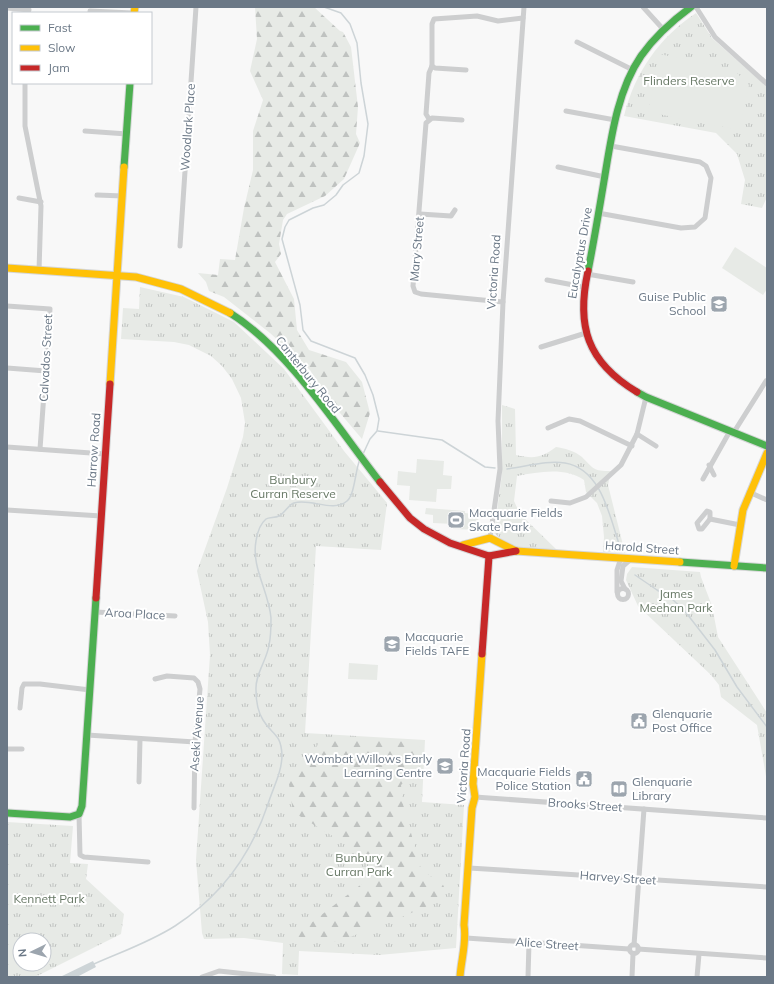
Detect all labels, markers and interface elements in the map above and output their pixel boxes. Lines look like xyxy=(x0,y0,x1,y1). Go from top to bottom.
legend xyxy=(12,12,152,84)
text: Fast xyxy=(48,20,72,35)
text: Slow xyxy=(48,40,76,55)
text: Jam xyxy=(48,60,70,75)
park label: Flinders Reserve xyxy=(643,73,735,88)
street label: Woodlark Place xyxy=(177,83,198,171)
street label: Eucalyptus Drive xyxy=(564,206,595,300)
street label: Mary Street xyxy=(406,216,427,282)
street label: Victoria Road xyxy=(483,234,504,310)
place label: Guise Public School xyxy=(638,289,706,318)
school or university icon: Guise Public School xyxy=(709,294,729,314)
street label: Calvados Street xyxy=(36,314,55,402)
street label: Canterbury Road xyxy=(273,333,344,416)
street label: Harrow Road xyxy=(83,412,104,488)
park label: Bunbury Curran Reserve xyxy=(250,472,336,501)
place label: Macquarie Fields Skate Park xyxy=(469,505,563,534)
sports icon: Macquarie Fields Skate Park xyxy=(446,510,466,530)
street label: Harold Street xyxy=(605,537,679,558)
park label: James Meehan Park xyxy=(639,586,713,615)
street label: Aroa Place xyxy=(104,604,166,623)
place label: Macquarie Fields TAFE xyxy=(405,629,469,658)
school or university icon: Macquarie Fields TAFE xyxy=(382,634,402,654)
street label: Aseki Avenue xyxy=(186,696,207,772)
place label: Glenquarie Post Office xyxy=(652,706,712,735)
public building icon: Glenquarie Post Office xyxy=(629,711,649,731)
street label: Victoria Road xyxy=(453,728,474,804)
place label: Wombat Willows Early Learning Centre xyxy=(304,751,433,780)
school or university icon: Wombat Willows Early Learning Centre xyxy=(435,756,455,776)
place label: Macquarie Fields Police Station xyxy=(477,764,571,793)
public building icon: Macquarie Fields Police Station xyxy=(574,769,594,789)
place label: Glenquarie Library xyxy=(632,774,692,803)
library icon: Glenquarie Library xyxy=(609,779,629,799)
street label: Brooks Street xyxy=(547,794,623,815)
park label: Bunbury Curran Park xyxy=(326,850,393,879)
street label: Harvey Street xyxy=(579,867,657,888)
park label: Kennett Park xyxy=(13,891,85,906)
north arrow xyxy=(12,932,52,972)
street label: Alice Street xyxy=(515,934,579,953)
text: N xyxy=(15,948,29,958)

